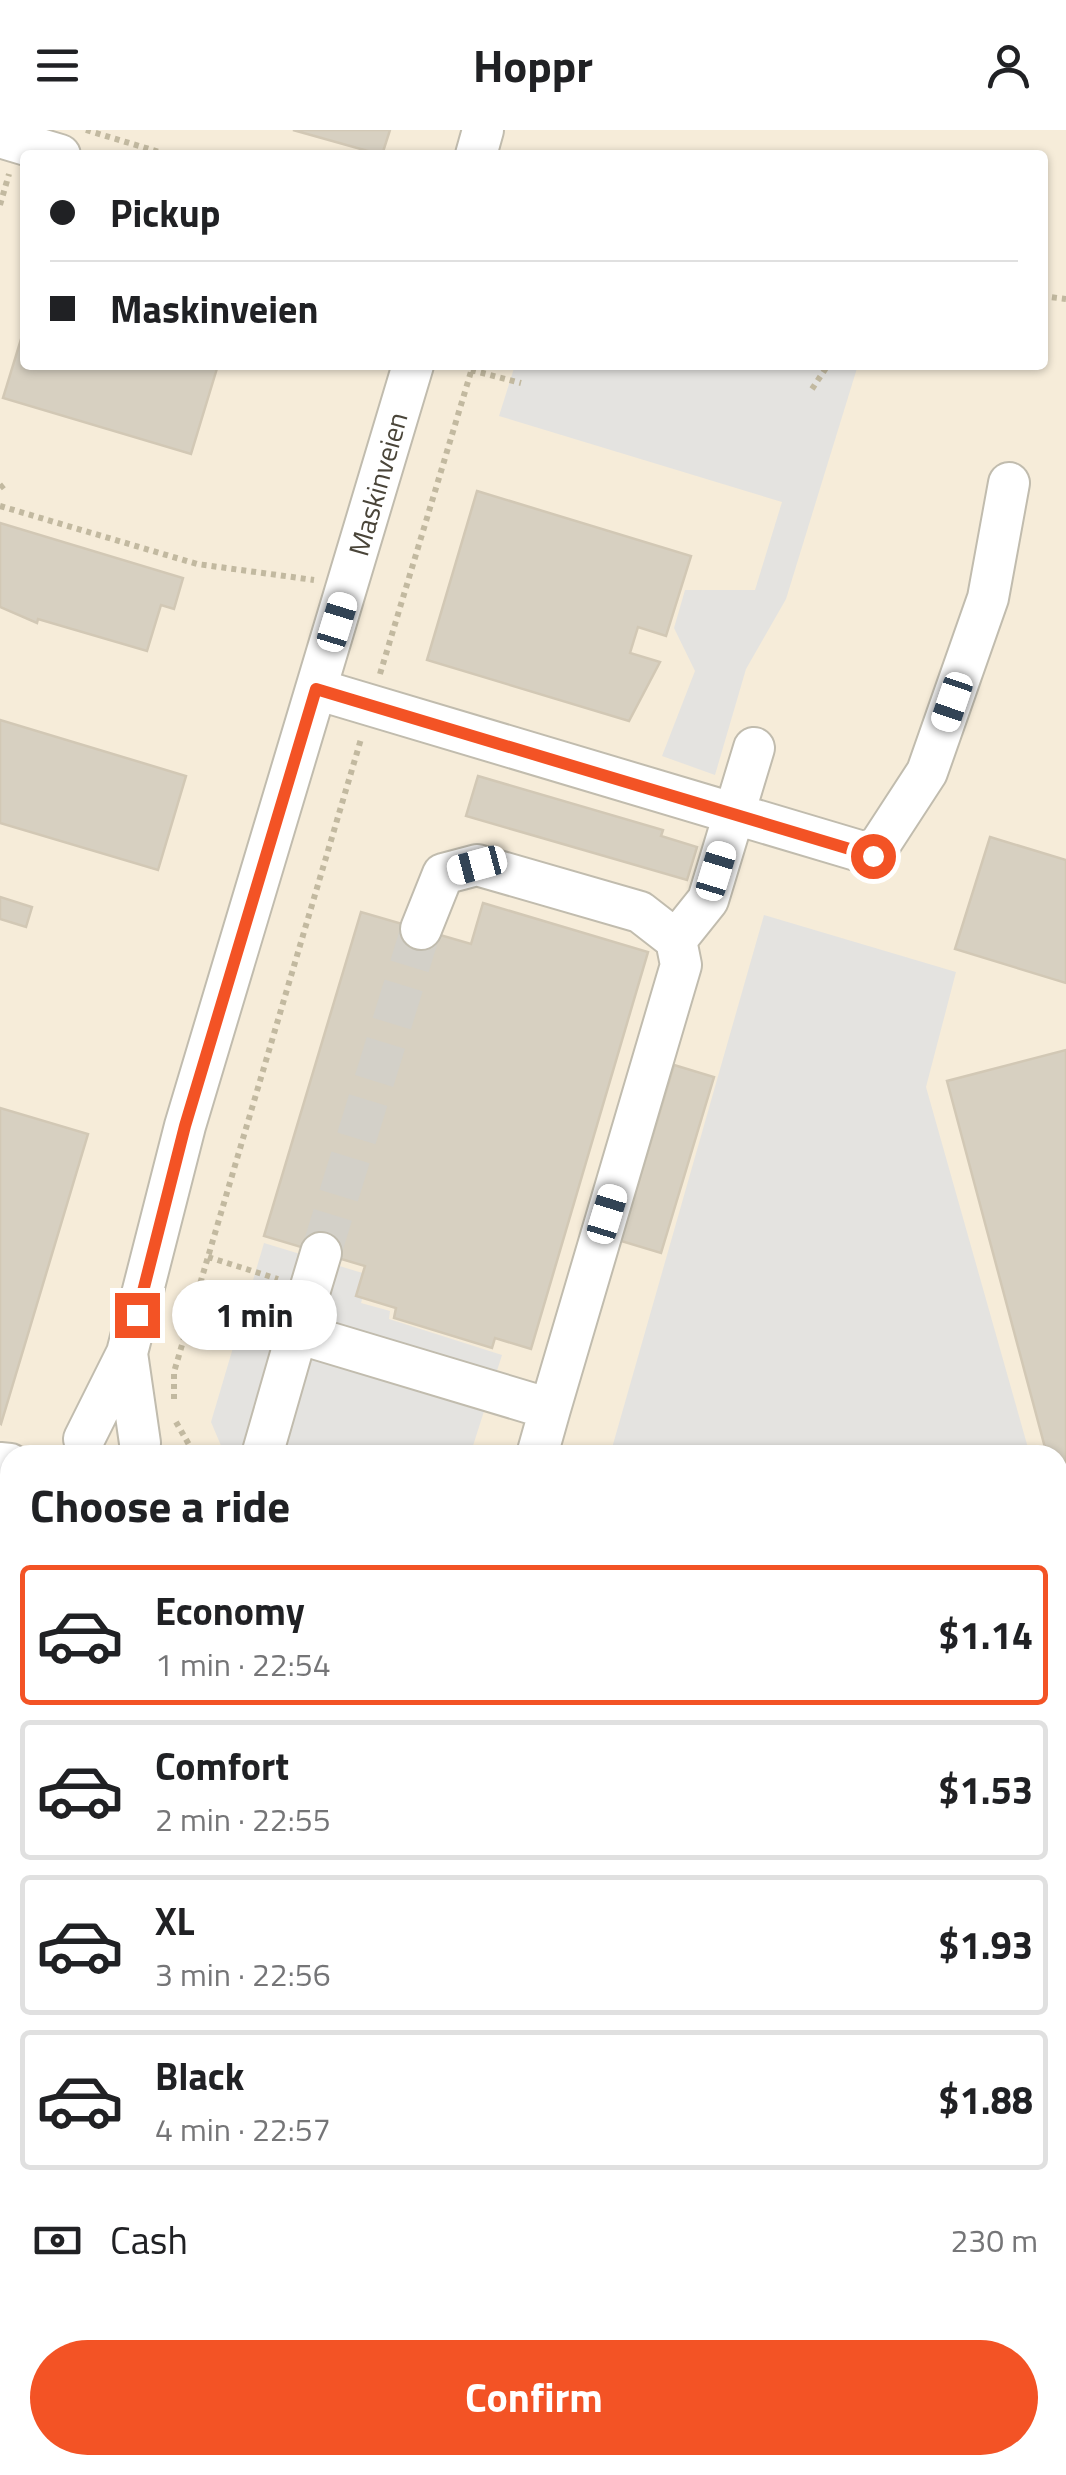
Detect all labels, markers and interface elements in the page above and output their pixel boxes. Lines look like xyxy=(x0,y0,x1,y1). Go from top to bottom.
text: Hoppr xyxy=(473,31,593,99)
icon: menu xyxy=(30,38,85,93)
icon: person xyxy=(981,38,1036,93)
text: Pickup xyxy=(110,184,220,242)
text: Maskinveien xyxy=(110,280,318,338)
street label: Maskinveien xyxy=(336,407,419,561)
car xyxy=(314,589,360,655)
car xyxy=(928,669,976,735)
route start xyxy=(851,834,896,879)
car xyxy=(693,838,739,904)
car xyxy=(444,843,510,887)
car xyxy=(584,1181,630,1247)
callout: 1 min xyxy=(172,1280,337,1350)
text: 1 min xyxy=(216,1291,293,1339)
route end xyxy=(115,1293,160,1338)
text: Choose a ride xyxy=(30,1471,290,1539)
text: Economy xyxy=(155,1582,305,1640)
icon: car xyxy=(35,1590,125,1680)
text: $1.14 xyxy=(938,1606,1033,1664)
text: 1 min · 22:54 xyxy=(155,1640,331,1688)
text: Comfort xyxy=(155,1737,289,1795)
icon: car xyxy=(35,1745,125,1835)
text: $1.53 xyxy=(938,1761,1033,1819)
text: 2 min · 22:55 xyxy=(155,1795,331,1843)
text: XL xyxy=(155,1892,195,1950)
icon: car xyxy=(35,1900,125,1990)
text: $1.93 xyxy=(938,1916,1033,1974)
text: 3 min · 22:56 xyxy=(155,1950,331,1998)
text: Black xyxy=(155,2047,244,2105)
icon: car xyxy=(35,2055,125,2145)
text: $1.88 xyxy=(938,2071,1033,2129)
text: 4 min · 22:57 xyxy=(155,2105,331,2153)
text: Cash xyxy=(110,2211,188,2269)
icon: cash xyxy=(30,2213,85,2268)
text: 230 m xyxy=(950,2216,1038,2264)
button: Confirm xyxy=(30,2340,1038,2455)

